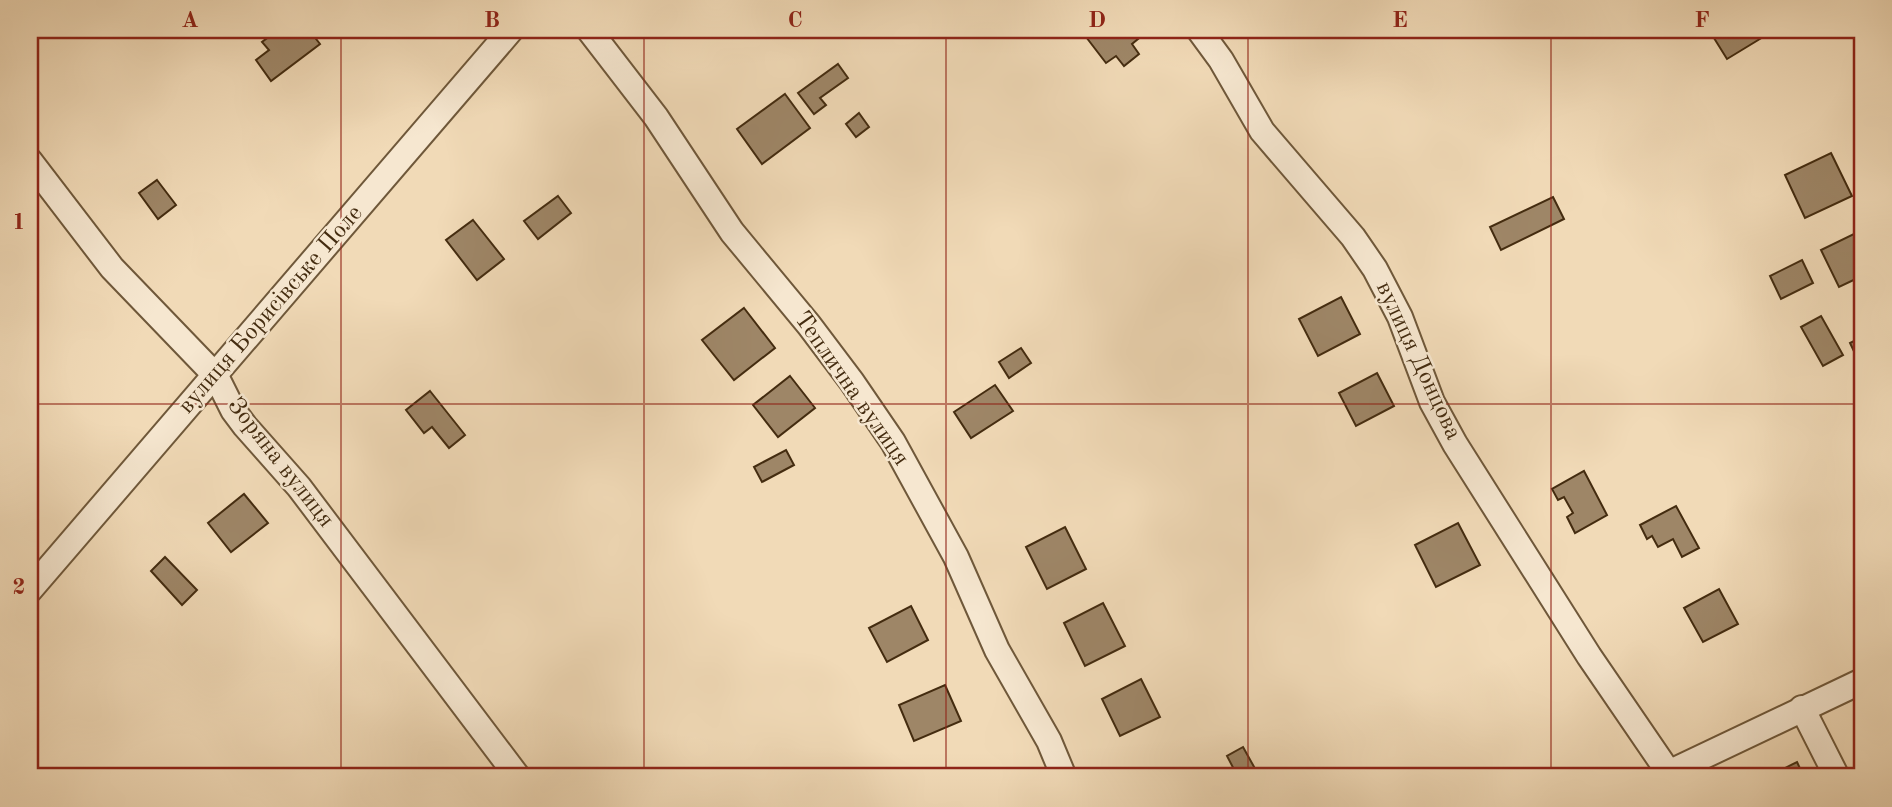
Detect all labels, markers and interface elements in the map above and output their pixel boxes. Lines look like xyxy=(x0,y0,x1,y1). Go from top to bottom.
text: A xyxy=(181,9,199,32)
text: B xyxy=(484,9,500,32)
text: C xyxy=(787,9,803,32)
text: D xyxy=(1088,9,1106,32)
text: E xyxy=(1392,9,1408,32)
text: F xyxy=(1694,9,1710,32)
street label: вулиця Борисівське Поле xyxy=(174,201,368,419)
text: 1 xyxy=(12,211,26,234)
street label: вулиця Донцова xyxy=(1371,278,1465,444)
street label: Теплична вулиця xyxy=(789,308,913,470)
street label: Зоряна вулиця xyxy=(222,394,338,532)
text: 2 xyxy=(12,576,26,599)

